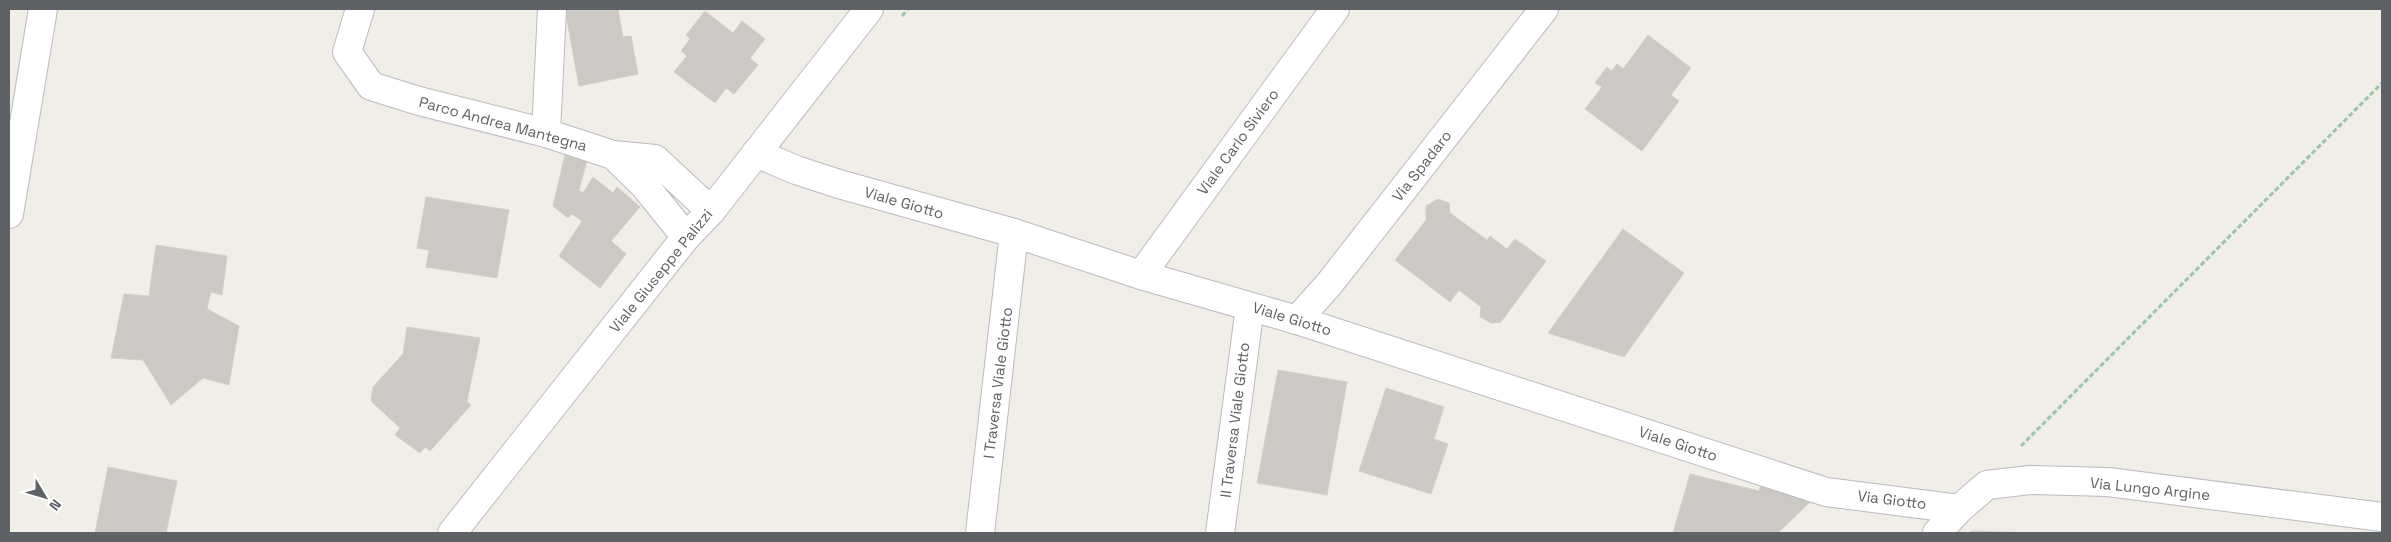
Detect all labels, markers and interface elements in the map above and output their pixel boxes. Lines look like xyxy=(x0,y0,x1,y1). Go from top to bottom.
street label: Viale Carlo Siviero xyxy=(1193,85,1283,199)
street label: Parco Andrea Mantegna xyxy=(417,92,590,155)
street label: Via Spadaro xyxy=(1388,126,1455,205)
street label: Viale Giotto xyxy=(862,182,946,223)
street label: Viale Giuseppe Palizzi xyxy=(605,205,716,336)
street label: Viale Giotto xyxy=(1250,297,1334,340)
street label: I Traversa Viale Giotto xyxy=(979,306,1016,460)
street label: II Traversa Viale Giotto xyxy=(1216,341,1253,499)
street label: Viale Giotto xyxy=(1636,422,1720,465)
north arrow xyxy=(20,472,70,522)
street label: Via Lungo Argine xyxy=(2089,473,2211,504)
street label: Via Giotto xyxy=(1857,486,1928,513)
text: N xyxy=(45,496,65,514)

